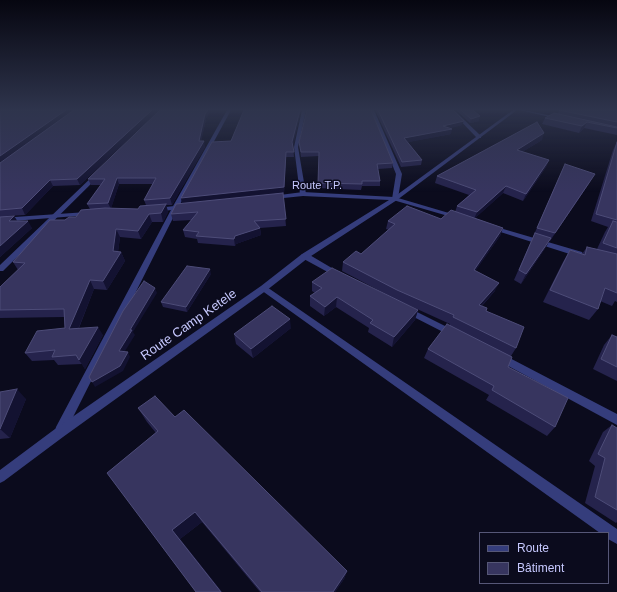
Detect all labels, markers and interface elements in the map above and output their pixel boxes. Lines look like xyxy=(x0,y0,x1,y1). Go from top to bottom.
street label: Route T.P. xyxy=(292,179,342,193)
street label: Route Camp Ketele xyxy=(138,286,240,364)
legend xyxy=(479,532,609,584)
text: Route xyxy=(517,541,549,555)
text: Bâtiment xyxy=(517,561,564,575)

